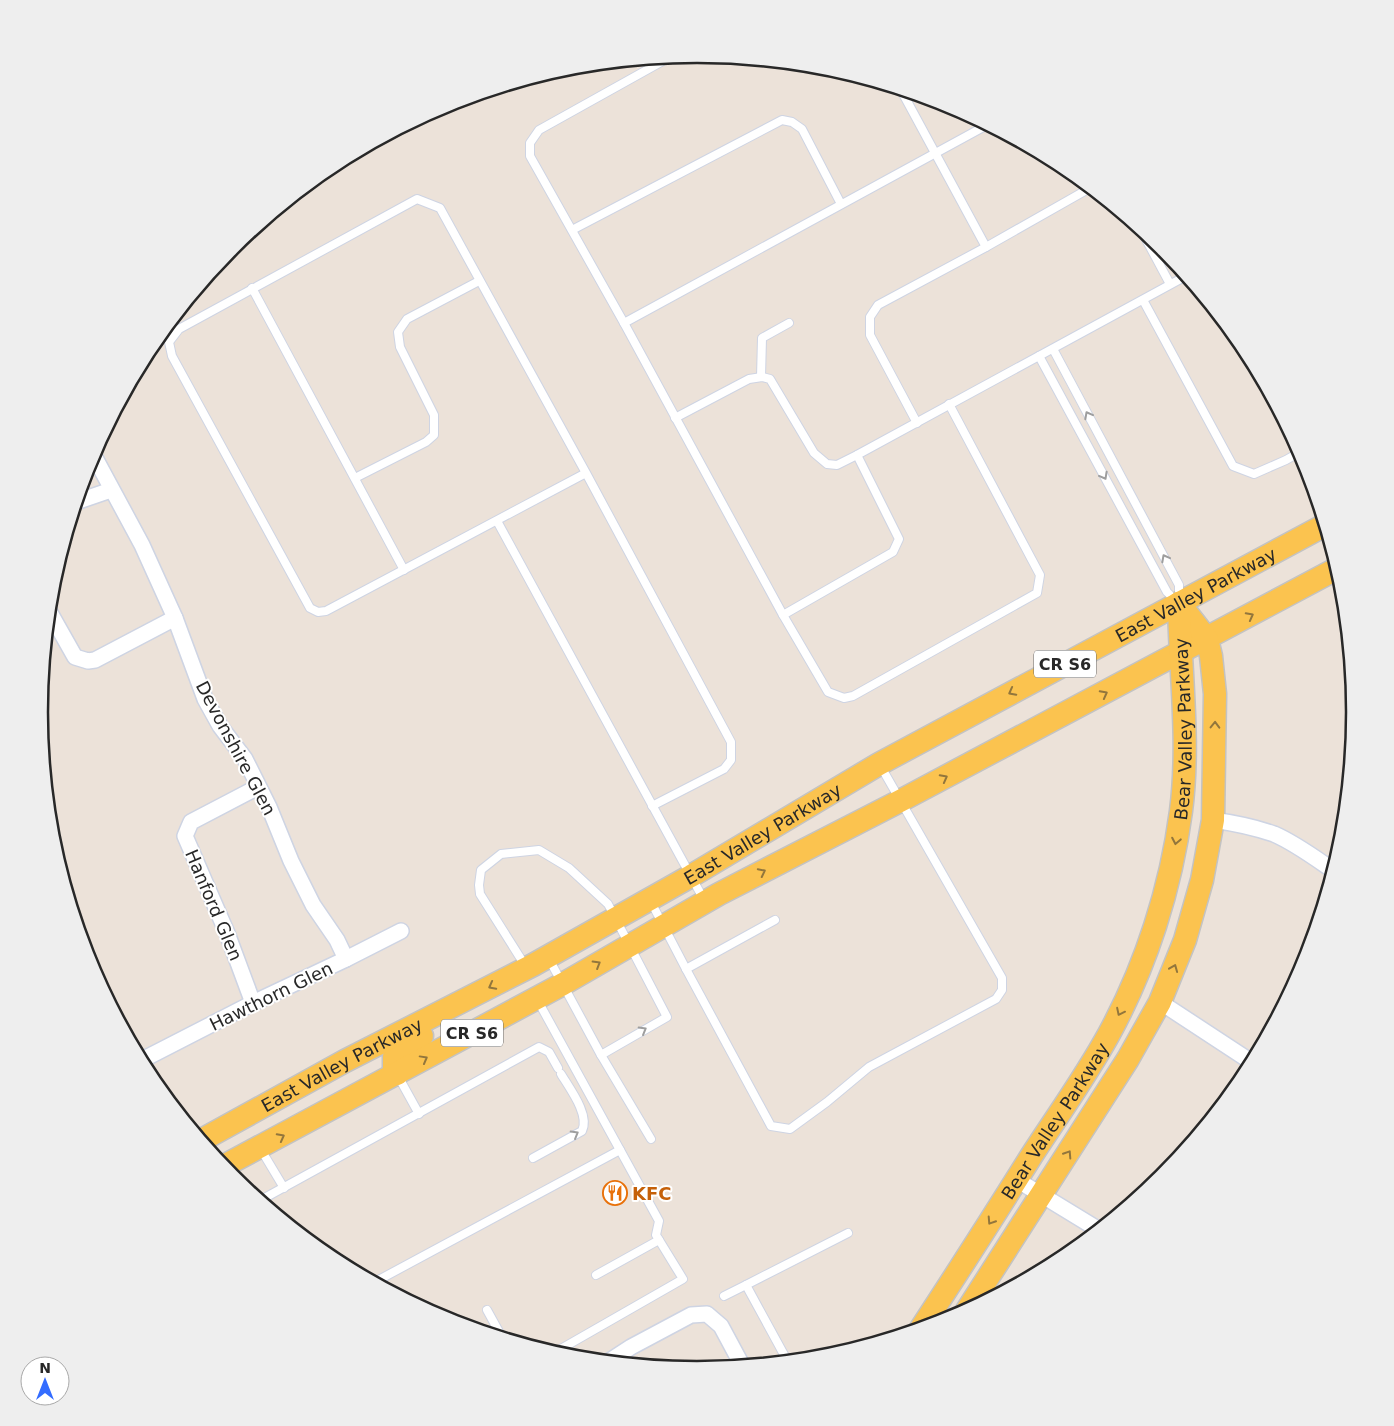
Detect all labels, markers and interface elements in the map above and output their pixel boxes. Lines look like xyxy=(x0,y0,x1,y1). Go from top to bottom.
one-way arrow xyxy=(1084,412,1094,421)
one-way arrow xyxy=(1098,471,1108,480)
street label: East Valley Parkway xyxy=(1112,543,1280,646)
one-way arrow xyxy=(1161,555,1171,564)
one-way arrow xyxy=(1244,612,1253,622)
street label: Bear Valley Parkway xyxy=(1169,637,1195,821)
road number: CR S6 xyxy=(1034,651,1096,678)
street label: Devonshire Glen xyxy=(192,677,280,819)
one-way arrow xyxy=(1009,686,1018,696)
one-way arrow xyxy=(1099,690,1108,700)
one-way arrow xyxy=(1210,721,1220,729)
one-way arrow xyxy=(938,774,947,784)
street label: East Valley Parkway xyxy=(680,778,845,888)
one-way arrow xyxy=(1172,837,1182,846)
street label: Hanford Glen xyxy=(181,846,247,964)
one-way arrow xyxy=(757,868,766,878)
street label: Hawthorn Glen xyxy=(206,957,336,1035)
one-way arrow xyxy=(591,960,600,970)
one-way arrow xyxy=(1168,964,1178,972)
one-way arrow xyxy=(488,980,497,990)
one-way arrow xyxy=(1116,1007,1126,1016)
street label: East Valley Parkway xyxy=(257,1013,426,1116)
road number: CR S6 xyxy=(441,1020,503,1046)
one-way arrow xyxy=(638,1027,647,1037)
street label: Bear Valley Parkway xyxy=(996,1038,1113,1203)
one-way arrow xyxy=(419,1056,428,1066)
one-way arrow xyxy=(570,1131,579,1141)
one-way arrow xyxy=(276,1133,285,1143)
one-way arrow xyxy=(1061,1150,1071,1159)
restaurant icon: KFC xyxy=(602,1180,628,1206)
place label: KFC xyxy=(632,1183,671,1204)
one-way arrow xyxy=(987,1215,997,1224)
north arrow xyxy=(20,1356,70,1406)
text: N xyxy=(39,1360,51,1376)

